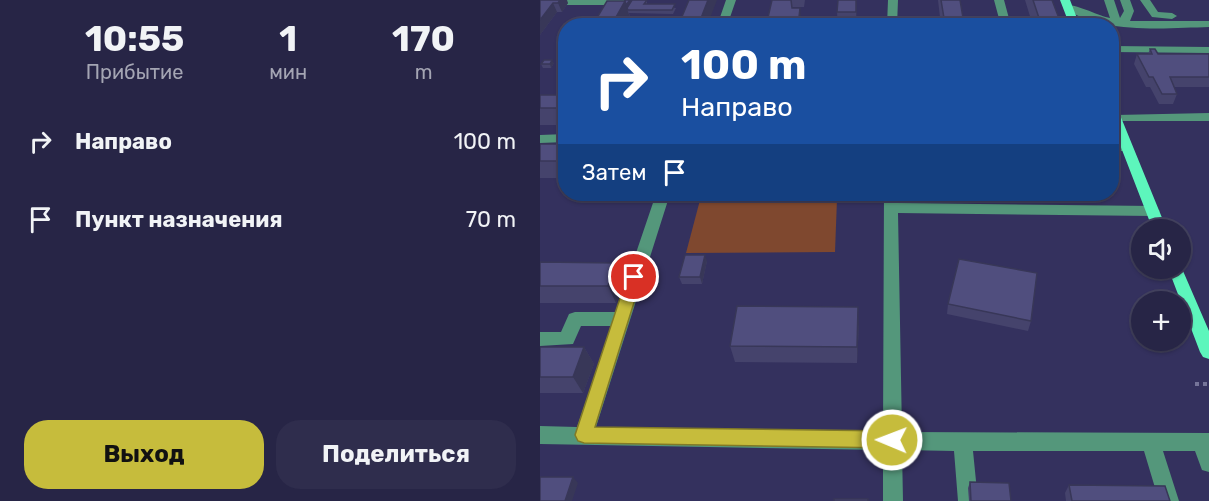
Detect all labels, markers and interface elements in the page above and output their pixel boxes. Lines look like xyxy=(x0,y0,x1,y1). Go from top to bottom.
text: 10:55 xyxy=(85,17,184,60)
text: 1 xyxy=(279,17,297,60)
text: 170 xyxy=(392,17,455,60)
text: 100 m xyxy=(681,40,806,90)
icon: right xyxy=(582,42,660,120)
text: Прибытие xyxy=(86,60,183,84)
text: мин xyxy=(269,60,307,84)
text: m xyxy=(415,60,432,84)
text: Направо xyxy=(681,91,793,123)
icon: right xyxy=(24,125,57,158)
text: Направо xyxy=(75,128,172,155)
text: 100 m xyxy=(454,128,516,155)
icon: arrive xyxy=(658,156,691,189)
text: Затем xyxy=(582,159,646,186)
icon: arrive xyxy=(24,203,57,236)
text: Пункт назначения xyxy=(75,206,283,233)
text: 70 m xyxy=(466,206,516,233)
map controls xyxy=(1131,219,1191,351)
button: sound xyxy=(1131,219,1191,279)
pin xyxy=(608,251,659,302)
icon: arrive xyxy=(617,260,650,293)
button: + xyxy=(1131,291,1191,351)
position arrow xyxy=(860,408,924,472)
button: Выход xyxy=(24,420,264,489)
button: Поделиться xyxy=(276,420,516,489)

